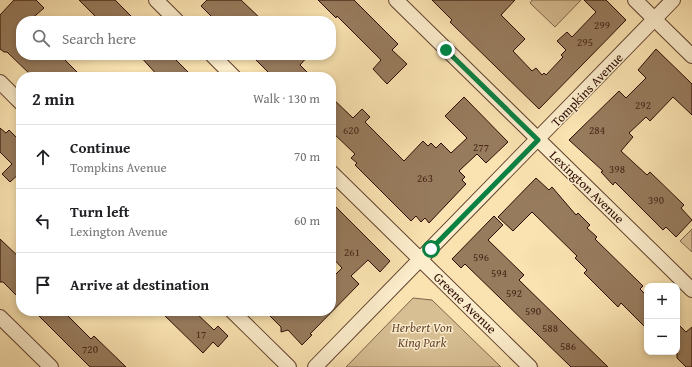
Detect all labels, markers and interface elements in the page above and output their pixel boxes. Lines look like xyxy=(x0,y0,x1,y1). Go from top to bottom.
search box xyxy=(16,16,336,60)
house number: 299 xyxy=(594,17,610,33)
icon: search xyxy=(30,27,52,49)
text: Search here xyxy=(62,28,136,49)
house number: 295 xyxy=(577,34,593,50)
route end xyxy=(437,41,455,59)
street label: Tompkins Avenue xyxy=(547,49,627,131)
text: 2 min xyxy=(32,86,74,111)
text: Walk · 130 m xyxy=(253,89,320,108)
house number: 292 xyxy=(635,97,651,113)
house number: 620 xyxy=(343,122,359,138)
house number: 284 xyxy=(589,122,605,138)
text: Continue xyxy=(70,137,131,158)
house number: 277 xyxy=(473,139,489,155)
icon: ahead xyxy=(32,146,54,168)
street label: Lexington Avenue xyxy=(545,146,629,228)
text: 70 m xyxy=(294,147,320,166)
text: Tompkins Avenue xyxy=(70,158,167,177)
house number: 398 xyxy=(609,161,625,177)
house number: 263 xyxy=(417,170,433,186)
house number: 390 xyxy=(648,192,664,208)
text: Turn left xyxy=(70,201,129,222)
icon: left xyxy=(32,210,54,232)
text: 60 m xyxy=(294,211,320,230)
text: Lexington Avenue xyxy=(70,222,168,241)
route start xyxy=(422,240,440,258)
house number: 261 xyxy=(344,244,360,260)
house number: 596 xyxy=(473,249,489,265)
house number: 594 xyxy=(491,265,507,281)
street label: Greene Avenue xyxy=(429,268,501,338)
icon: arrive xyxy=(32,274,54,296)
text: Arrive at destination xyxy=(70,274,209,295)
map controls xyxy=(644,283,680,355)
button: + xyxy=(644,283,680,319)
house number: 592 xyxy=(506,285,522,301)
house number: 590 xyxy=(525,303,541,319)
park label: Herbert Von King Park xyxy=(391,318,453,352)
button: − xyxy=(644,319,680,355)
house number: 588 xyxy=(542,320,558,336)
house number: 17 xyxy=(196,326,206,342)
house number: 586 xyxy=(560,338,576,354)
house number: 720 xyxy=(82,341,98,357)

